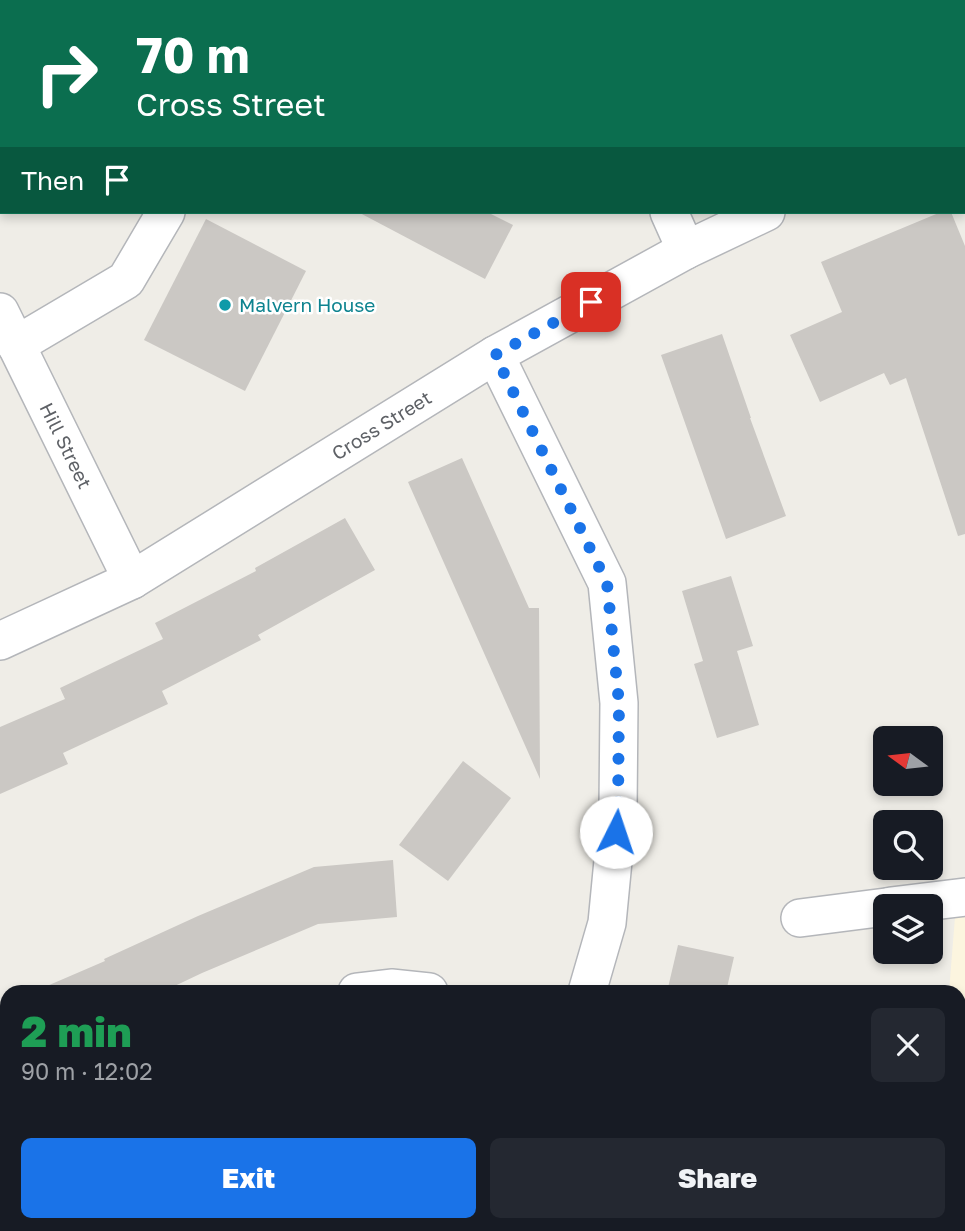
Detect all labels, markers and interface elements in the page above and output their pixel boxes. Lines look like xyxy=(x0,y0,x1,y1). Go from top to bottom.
text: 70 m xyxy=(136,25,250,84)
icon: right xyxy=(21,28,112,119)
text: Cross Street xyxy=(136,85,326,123)
icon: arrive xyxy=(98,161,136,199)
text: Then xyxy=(21,165,84,196)
pin xyxy=(561,272,621,332)
icon: arrive xyxy=(572,283,610,321)
place label: Malvern House xyxy=(239,293,375,316)
marker: Malvern House xyxy=(217,297,233,313)
street label: Cross Street xyxy=(327,385,435,464)
street label: Hill Street xyxy=(35,399,97,492)
north arrow xyxy=(873,726,943,796)
map controls xyxy=(873,726,943,964)
position arrow xyxy=(579,795,653,869)
button: search xyxy=(873,810,943,880)
button: layers xyxy=(873,894,943,964)
text: 2 min xyxy=(21,1006,132,1056)
button: close xyxy=(871,1008,945,1082)
text: 90 m · 12:02 xyxy=(21,1057,153,1085)
button: Exit xyxy=(21,1138,476,1218)
button: Share xyxy=(490,1138,945,1218)

